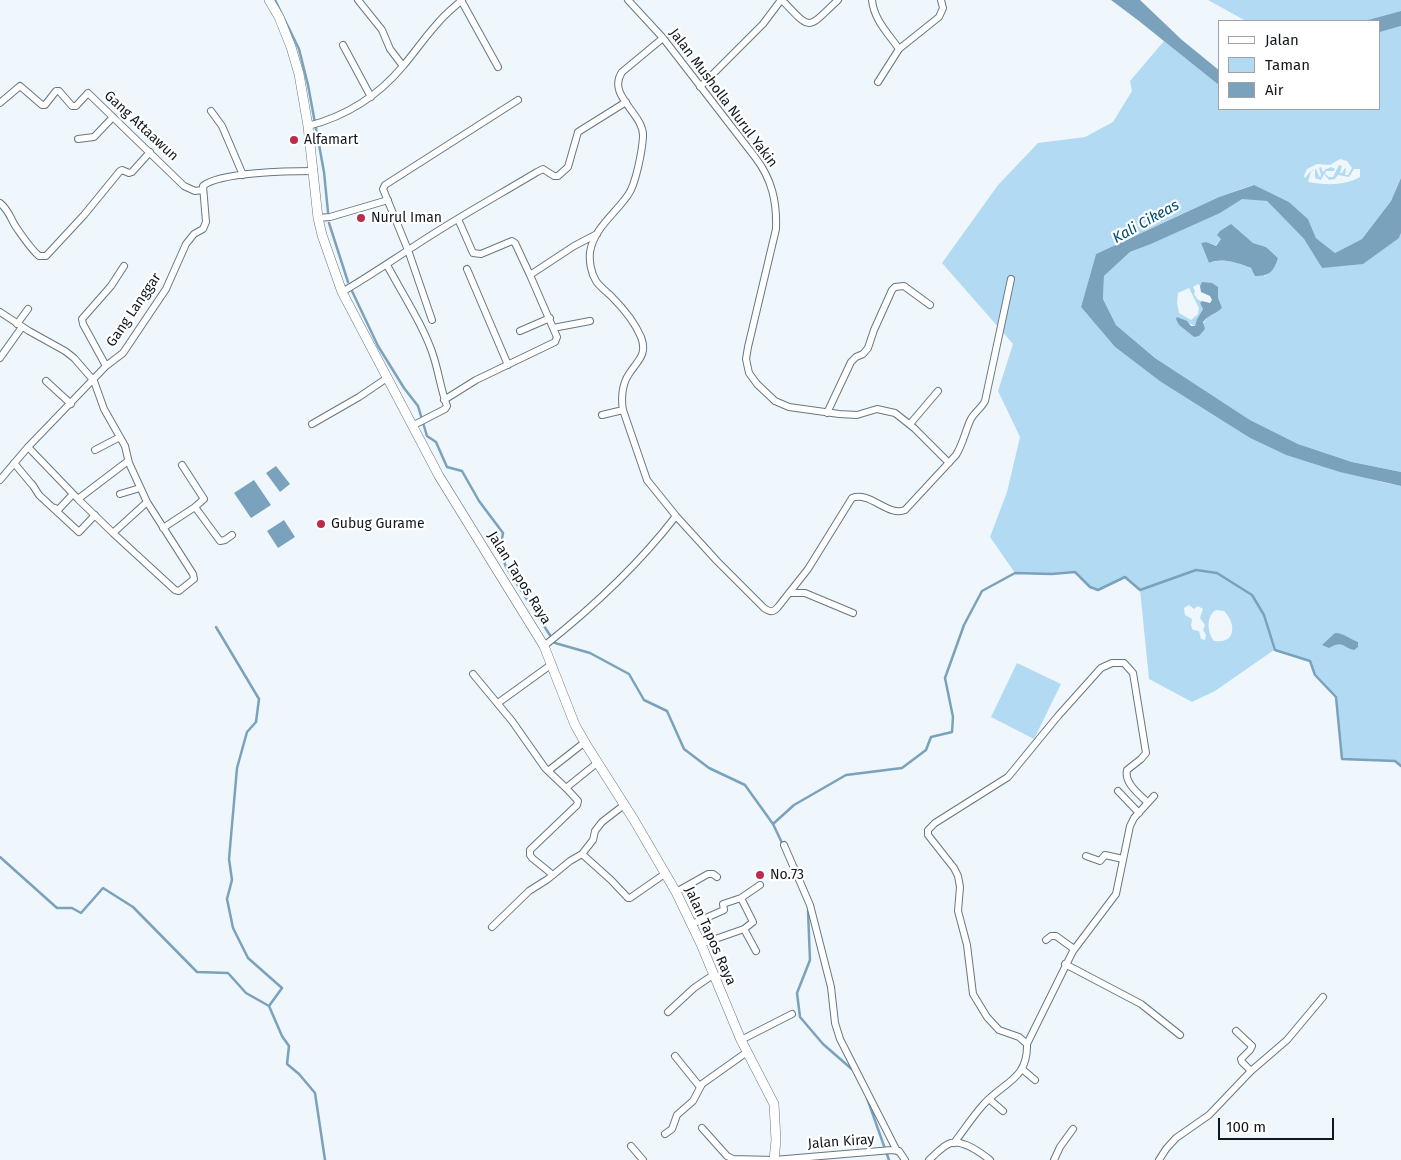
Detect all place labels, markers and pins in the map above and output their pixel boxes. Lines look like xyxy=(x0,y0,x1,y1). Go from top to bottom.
place label: Alfamart xyxy=(304,132,358,148)
marker: Alfamart xyxy=(288,134,300,146)
place label: Nurul Iman xyxy=(371,210,442,226)
marker: Nurul Iman xyxy=(355,212,367,224)
place label: Gubug Gurame xyxy=(331,516,425,532)
marker: Gubug Gurame xyxy=(315,518,327,530)
place label: No.73 xyxy=(770,867,804,883)
marker: No.73 xyxy=(754,869,766,881)

